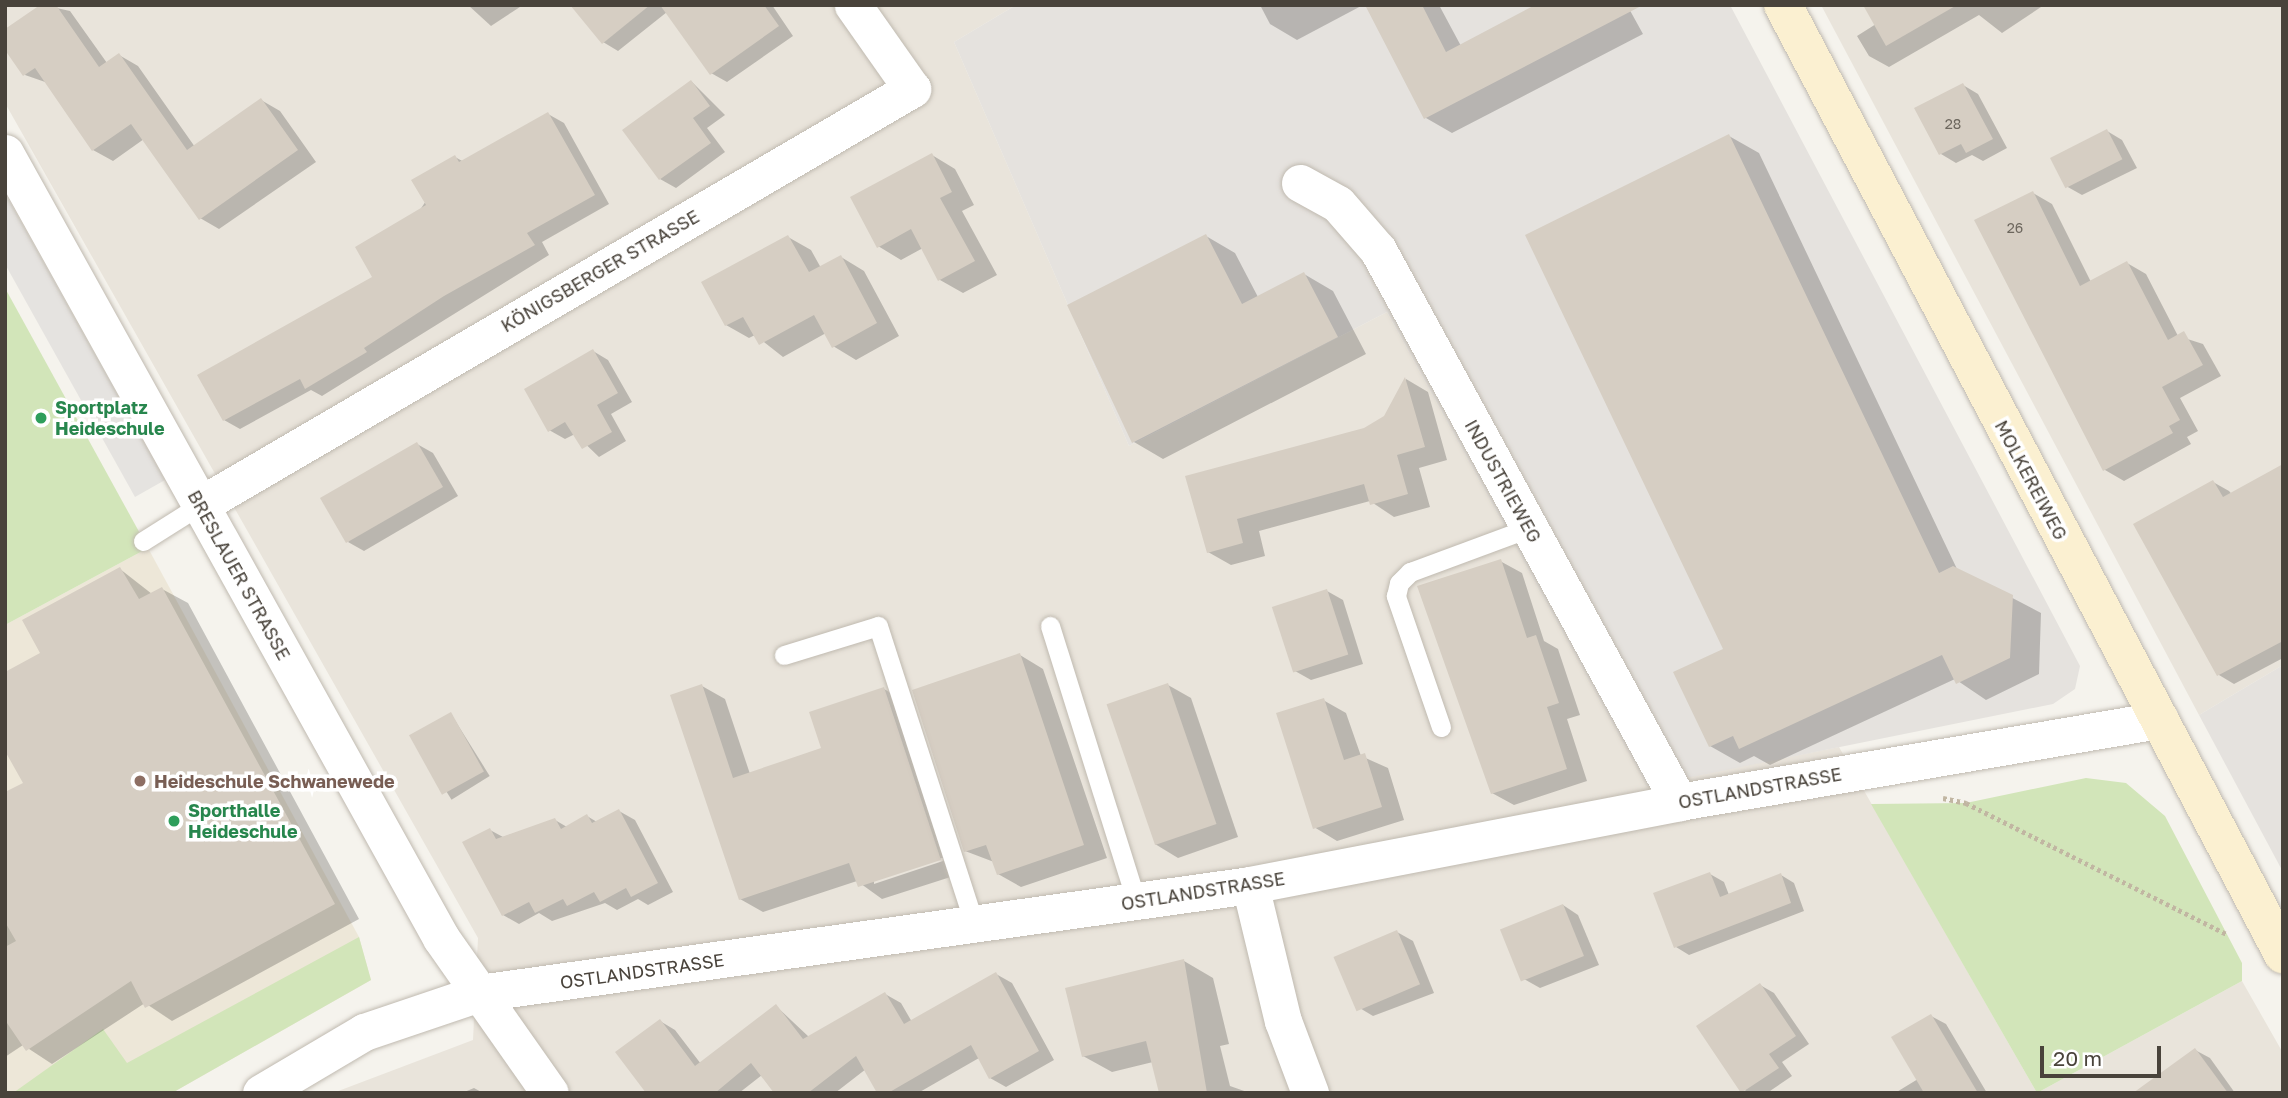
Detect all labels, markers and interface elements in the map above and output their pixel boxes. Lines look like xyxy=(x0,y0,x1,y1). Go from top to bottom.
house number: 28 xyxy=(1945,116,1961,132)
street label: KÖNIGSBERGER STRASSE xyxy=(497,205,703,337)
house number: 26 xyxy=(2007,220,2023,236)
place label: Sportplatz Heideschule xyxy=(55,397,165,440)
marker: Sportplatz Heideschule xyxy=(33,410,49,426)
street label: INDUSTRIEWEG xyxy=(1460,416,1546,546)
street label: MOLKEREIWEG xyxy=(1990,417,2072,543)
street label: BRESLAUER STRASSE xyxy=(183,486,295,664)
street label: OSTLANDSTRASSE xyxy=(1677,763,1843,813)
place label: Heideschule Schwanewede xyxy=(154,770,395,792)
marker: Heideschule Schwanewede xyxy=(132,773,148,789)
place label: Sporthalle Heideschule xyxy=(188,800,298,842)
marker: Sporthalle Heideschule xyxy=(166,813,182,829)
street label: OSTLANDSTRASSE xyxy=(1120,867,1286,915)
street label: OSTLANDSTRASSE xyxy=(559,949,725,993)
scale bar xyxy=(2043,1032,2164,1076)
text: 20 m xyxy=(2053,1045,2102,1071)

